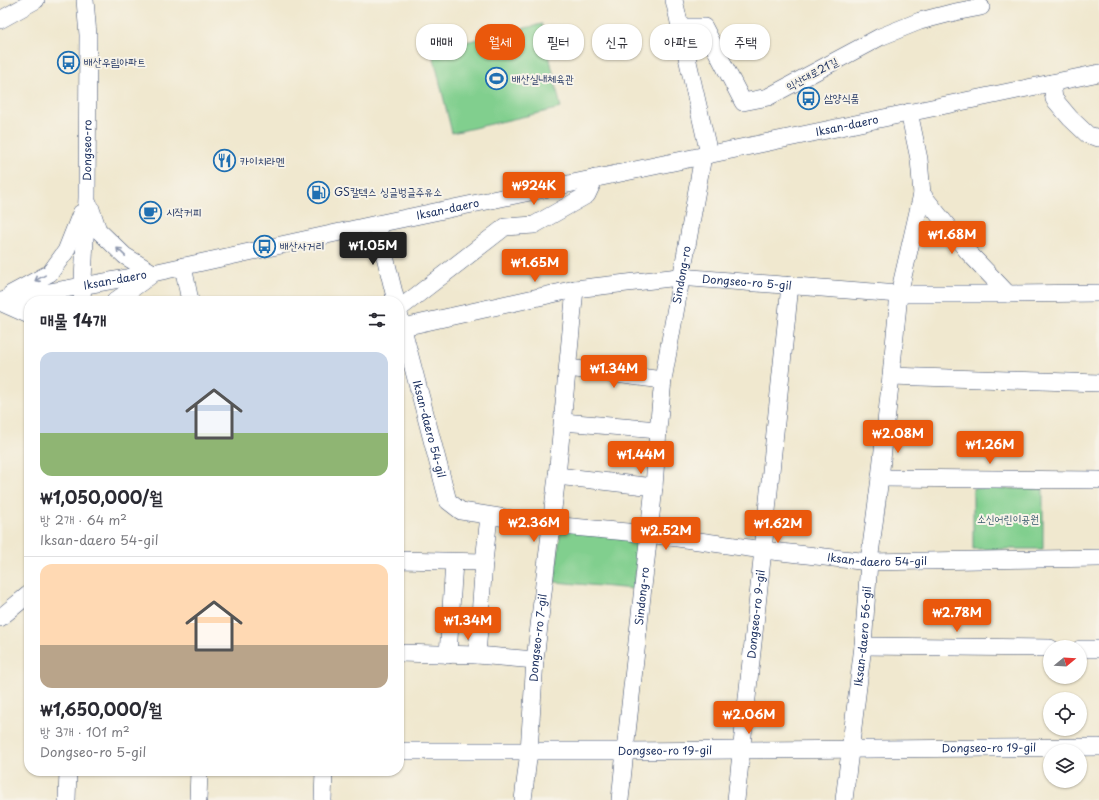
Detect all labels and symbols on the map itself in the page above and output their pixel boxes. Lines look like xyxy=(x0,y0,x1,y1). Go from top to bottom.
bus stop icon: 배산우림아파트 xyxy=(56,49,82,75)
place label: 배산우림아파트 xyxy=(84,53,146,70)
street label: 익산대로21길 xyxy=(783,53,841,94)
sports icon: 배산실내체육관 xyxy=(484,66,510,92)
place label: 배산실내체육관 xyxy=(512,70,574,87)
bus stop icon: 삼양식품 xyxy=(796,85,822,111)
place label: 삼양식품 xyxy=(824,89,860,106)
street label: Iksan-daero xyxy=(814,110,880,140)
street label: Dongseo-ro xyxy=(78,119,95,181)
restaurant icon: 카이치라멘 xyxy=(212,148,238,174)
place label: 카이치라멘 xyxy=(240,152,284,169)
pin: ₩924K xyxy=(506,172,562,206)
fuel station icon: GS칼텍스 싱글벙글주유소 xyxy=(306,179,332,205)
place label: GS칼텍스 싱글벙글주유소 xyxy=(334,183,442,200)
street label: Iksan-daero xyxy=(414,194,481,224)
cafe icon: 시작커피 xyxy=(138,199,164,225)
place label: 시작커피 xyxy=(166,203,202,220)
pin: ₩1.68M xyxy=(919,221,985,255)
pin: ₩1.05M xyxy=(340,232,406,266)
bus stop icon: 배산사거리 xyxy=(252,233,278,259)
place label: 배산사거리 xyxy=(280,237,324,254)
street label: Sindong-ro xyxy=(668,244,695,305)
one-way arrow xyxy=(116,247,126,256)
pin: ₩1.65M xyxy=(502,249,568,283)
street label: Iksan-daero xyxy=(82,265,148,294)
street label: Dongseo-ro 5-gil xyxy=(701,270,792,294)
one-way arrow xyxy=(34,275,46,283)
pin: ₩1.34M xyxy=(581,355,647,389)
street label: Iksan-daero 54-gil xyxy=(409,378,451,480)
pin: ₩2.08M xyxy=(865,420,931,454)
pin: ₩1.26M xyxy=(957,431,1023,465)
pin: ₩1.44M xyxy=(608,441,674,475)
pin: ₩2.36M xyxy=(501,509,567,543)
pin: ₩1.62M xyxy=(745,510,811,544)
park label: 소신어린이공원 xyxy=(977,510,1039,527)
pin: ₩2.52M xyxy=(633,517,699,551)
street label: Iksan-daero 54-gil xyxy=(826,548,927,570)
street label: Sindong-ro xyxy=(630,566,653,626)
street label: Dongseo-ro 9-gil xyxy=(742,569,769,659)
street label: Iksan-daero 56-gil xyxy=(849,585,875,687)
street label: Dongseo-ro 7-gil xyxy=(525,593,551,682)
pin: ₩2.78M xyxy=(924,599,990,633)
pin: ₩1.34M xyxy=(435,607,501,641)
north arrow xyxy=(1043,640,1087,684)
pin: ₩2.06M xyxy=(716,701,782,735)
street label: Dongseo-ro 19-gil xyxy=(942,739,1036,756)
street label: Dongseo-ro 19-gil xyxy=(618,741,712,759)

